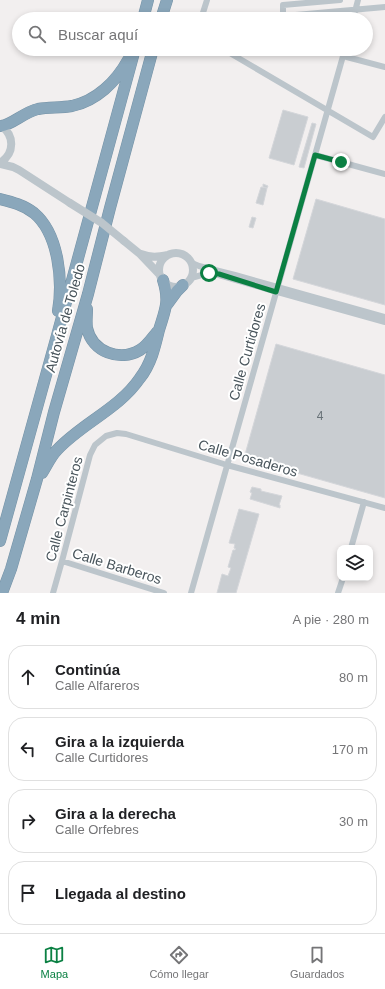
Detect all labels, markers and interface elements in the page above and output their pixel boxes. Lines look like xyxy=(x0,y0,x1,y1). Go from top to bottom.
search box xyxy=(12,12,373,56)
icon: search xyxy=(26,23,48,45)
text: Buscar aquí xyxy=(58,26,138,43)
route end xyxy=(332,153,350,171)
street label: Autovía de Toledo xyxy=(42,262,88,374)
route start xyxy=(200,264,218,282)
street label: Calle Curtidores xyxy=(225,302,269,402)
house number: 4 xyxy=(317,409,324,423)
street label: Calle Posaderos xyxy=(196,436,300,480)
street label: Calle Carpinteros xyxy=(42,455,86,563)
street label: Calle Barberos xyxy=(70,545,164,587)
map controls xyxy=(337,545,373,581)
button: layers xyxy=(337,545,373,581)
text: 4 min xyxy=(16,609,60,628)
text: A pie · 280 m xyxy=(292,612,369,627)
text: Continúa xyxy=(55,661,120,678)
icon: ahead xyxy=(17,666,39,688)
text: 80 m xyxy=(339,670,368,685)
text: Calle Alfareros xyxy=(55,678,140,693)
text: Gira a la izquierda xyxy=(55,733,184,750)
icon: left xyxy=(17,738,39,760)
text: 170 m xyxy=(332,742,368,757)
text: Calle Curtidores xyxy=(55,750,148,765)
text: Gira a la derecha xyxy=(55,805,176,822)
icon: right xyxy=(17,810,39,832)
text: 30 m xyxy=(339,814,368,829)
text: Calle Orfebres xyxy=(55,822,139,837)
icon: arrive xyxy=(17,882,39,904)
text: Llegada al destino xyxy=(55,885,186,902)
tab: Mapa xyxy=(41,944,68,980)
tab: Cómo llegar xyxy=(149,944,209,980)
tab: Guardados xyxy=(290,944,344,980)

